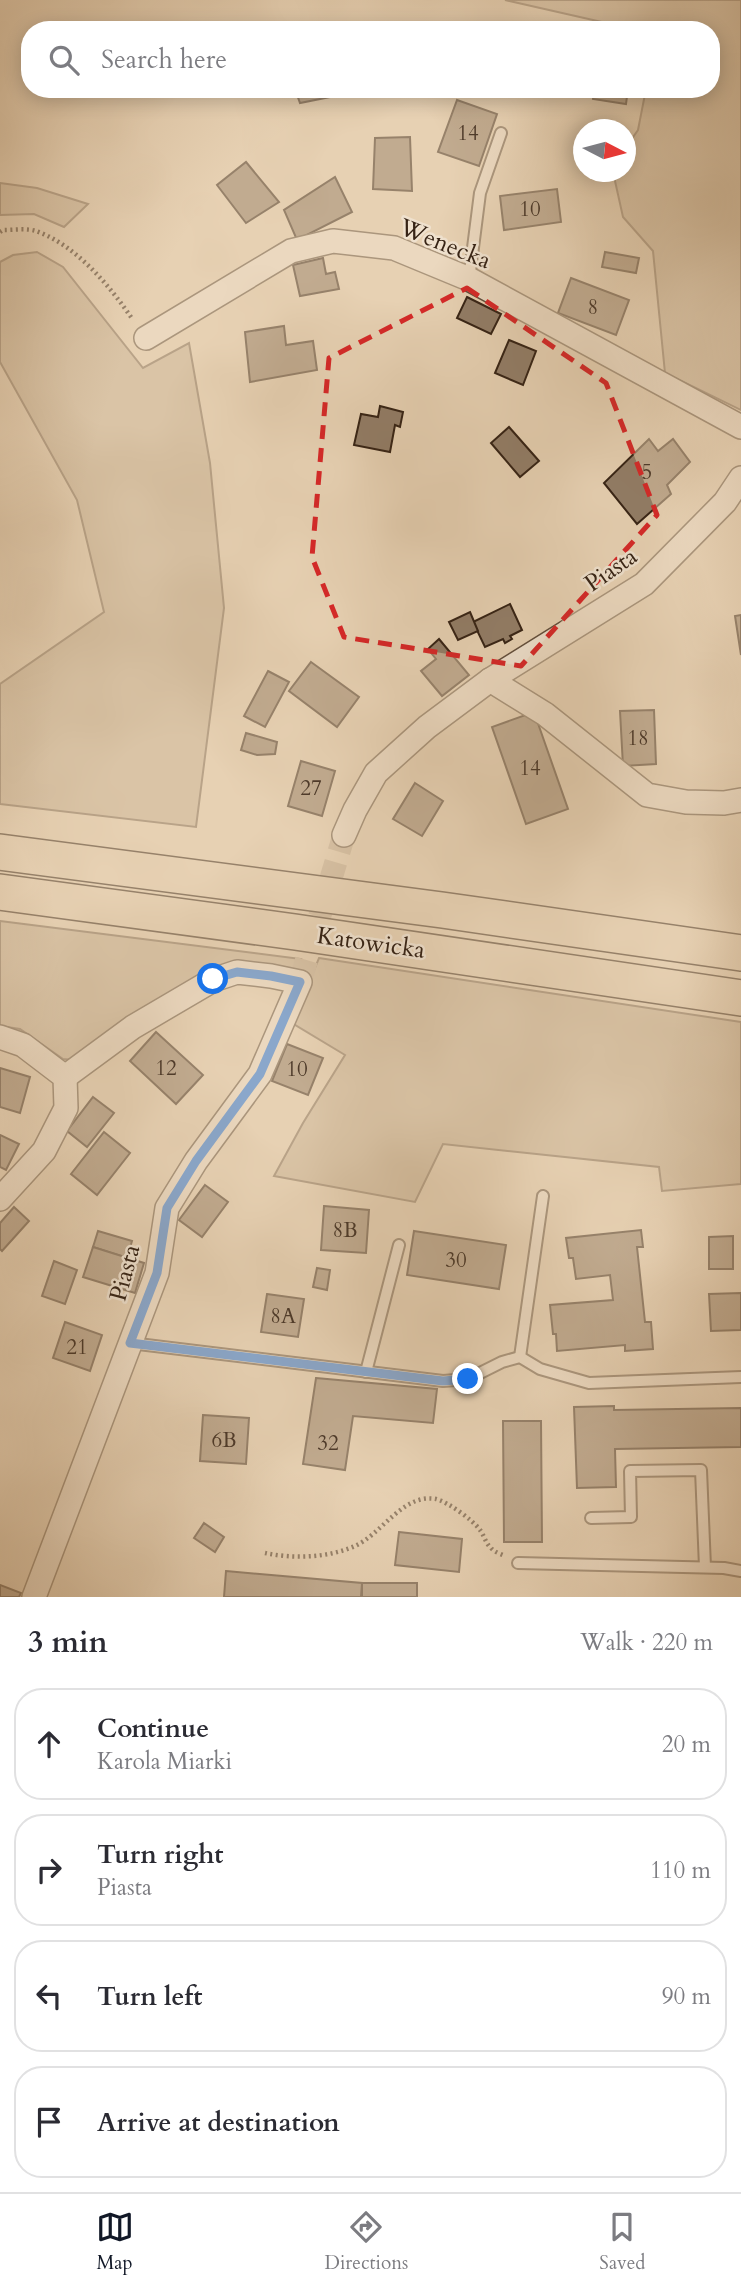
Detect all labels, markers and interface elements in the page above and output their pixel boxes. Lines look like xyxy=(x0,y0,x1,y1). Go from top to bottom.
search box xyxy=(21,21,720,98)
icon: search xyxy=(45,41,83,79)
text: Search here xyxy=(101,42,227,77)
house number: 14 xyxy=(457,119,479,148)
north arrow xyxy=(573,119,636,182)
house number: 10 xyxy=(519,195,541,224)
street label: Wenecka xyxy=(393,210,496,278)
house number: 8 xyxy=(588,293,598,322)
house number: 5 xyxy=(642,458,652,487)
street label: Piasta xyxy=(578,540,644,600)
house number: 18 xyxy=(627,724,649,753)
house number: 14 xyxy=(519,754,541,783)
house number: 27 xyxy=(300,774,322,803)
street label: Katowicka xyxy=(315,919,428,967)
route start xyxy=(197,963,228,994)
house number: 12 xyxy=(155,1054,177,1083)
house number: 10 xyxy=(286,1055,308,1084)
house number: 8B xyxy=(332,1216,358,1245)
street label: Piasta xyxy=(102,1240,149,1305)
house number: 30 xyxy=(445,1246,467,1275)
house number: 8A xyxy=(270,1302,296,1331)
house number: 21 xyxy=(66,1333,88,1362)
route end xyxy=(452,1363,483,1394)
house number: 6B xyxy=(211,1426,237,1455)
house number: 32 xyxy=(317,1429,339,1458)
text: 3 min xyxy=(28,1622,108,1663)
text: Walk · 220 m xyxy=(580,1627,713,1658)
text: Continue xyxy=(97,1711,209,1746)
icon: ahead xyxy=(30,1725,68,1763)
text: 20 m xyxy=(662,1729,711,1760)
text: Karola Miarki xyxy=(97,1746,232,1777)
text: Turn right xyxy=(97,1837,224,1872)
icon: right xyxy=(30,1851,68,1889)
text: 110 m xyxy=(650,1855,711,1886)
text: Piasta xyxy=(97,1872,152,1903)
icon: left xyxy=(30,1977,68,2015)
text: Turn left xyxy=(97,1979,202,2014)
text: 90 m xyxy=(662,1981,711,2012)
icon: arrive xyxy=(30,2103,68,2141)
text: Arrive at destination xyxy=(97,2105,340,2140)
tab: Map xyxy=(96,2208,134,2276)
tab: Directions xyxy=(325,2208,408,2276)
tab: Saved xyxy=(599,2208,645,2276)

